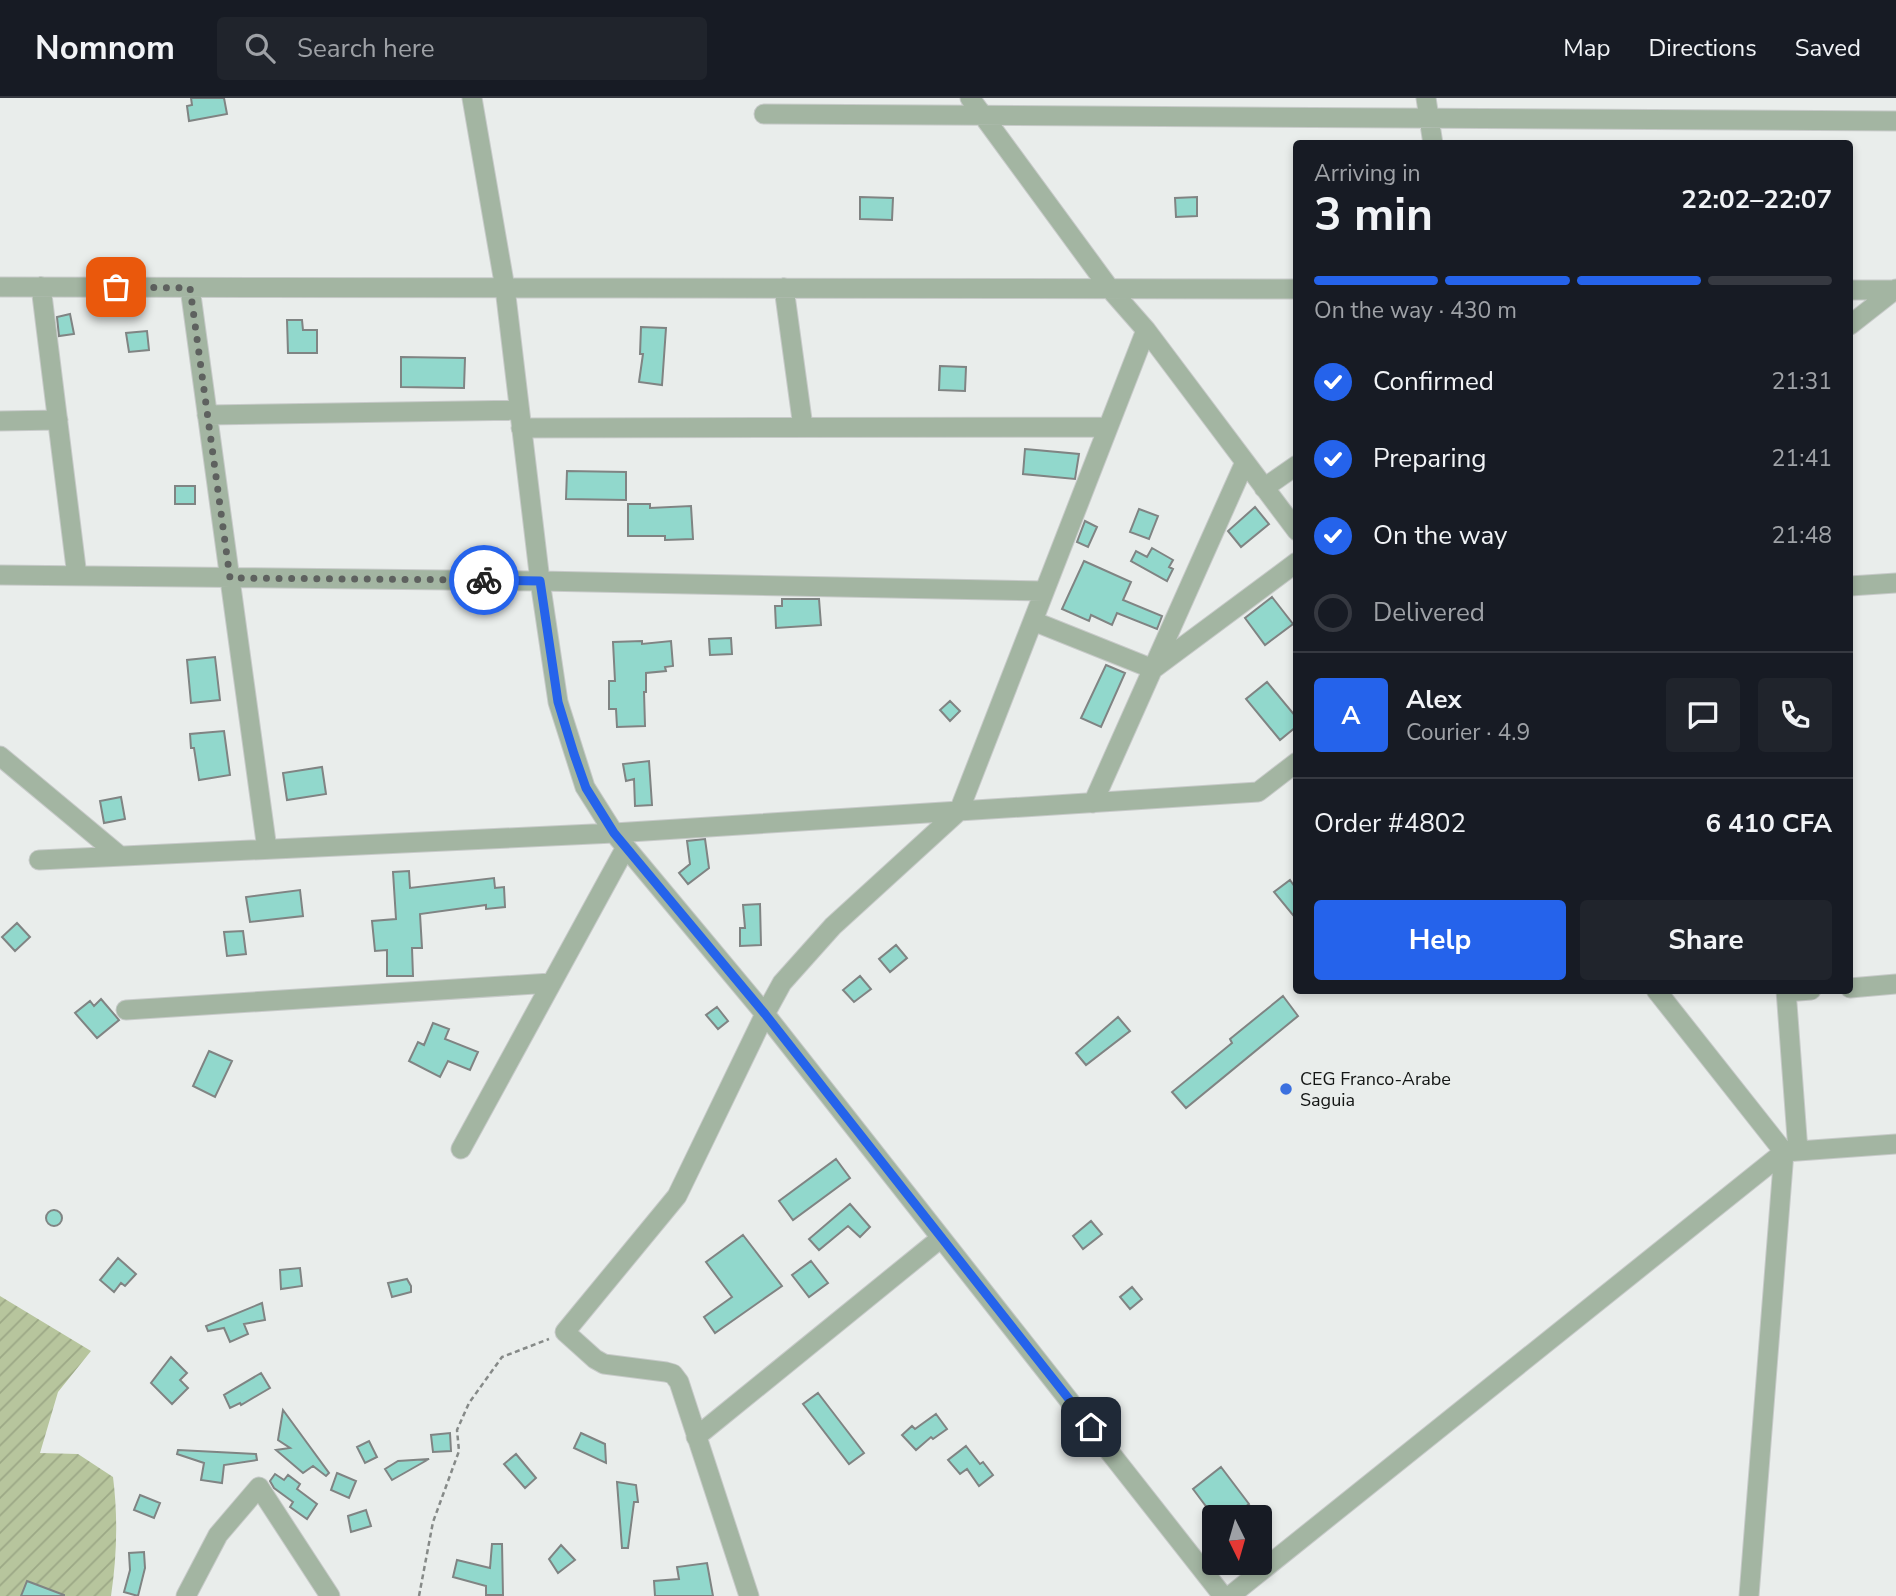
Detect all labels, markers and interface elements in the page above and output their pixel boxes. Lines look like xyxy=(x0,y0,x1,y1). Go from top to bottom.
search box xyxy=(217,17,707,80)
text: Nomnom xyxy=(35,26,175,71)
icon: search xyxy=(241,29,279,67)
text: Search here xyxy=(297,31,435,66)
text: Map xyxy=(1563,32,1610,64)
text: Directions xyxy=(1648,32,1757,64)
text: Saved xyxy=(1795,32,1861,64)
text: Arriving in xyxy=(1314,158,1421,189)
text: 22:02–22:07 xyxy=(1681,182,1832,217)
text: 3 min xyxy=(1314,183,1433,246)
pin xyxy=(86,257,146,317)
icon: bag xyxy=(97,268,135,306)
text: On the way · 430 m xyxy=(1314,295,1517,326)
icon: check xyxy=(1314,363,1352,401)
text: Confirmed xyxy=(1373,364,1494,399)
text: 21:31 xyxy=(1772,366,1832,397)
icon: check xyxy=(1314,440,1352,478)
text: Preparing xyxy=(1373,441,1486,476)
text: 21:41 xyxy=(1772,443,1832,474)
icon: check xyxy=(1314,517,1352,555)
text: On the way xyxy=(1373,518,1507,553)
text: 21:48 xyxy=(1772,520,1832,551)
courier xyxy=(449,545,519,615)
icon: bike xyxy=(465,561,503,599)
text: Delivered xyxy=(1373,595,1485,630)
button: chat xyxy=(1666,678,1740,752)
button: phone xyxy=(1758,678,1832,752)
text: Alex xyxy=(1406,682,1462,717)
text: A xyxy=(1341,698,1361,733)
text: Courier · 4.9 xyxy=(1406,717,1530,748)
text: Order #4802 xyxy=(1314,806,1466,841)
text: 6 410 CFA xyxy=(1705,806,1832,841)
button: Help xyxy=(1314,900,1566,980)
button: Share xyxy=(1580,900,1832,980)
place label: CEG Franco-Arabe Saguia xyxy=(1300,1067,1451,1112)
marker: CEG Franco-Arabe Saguia xyxy=(1278,1081,1294,1097)
pin xyxy=(1061,1397,1121,1457)
icon: home xyxy=(1072,1408,1110,1446)
north arrow xyxy=(1202,1505,1272,1575)
map controls xyxy=(1202,1505,1272,1575)

